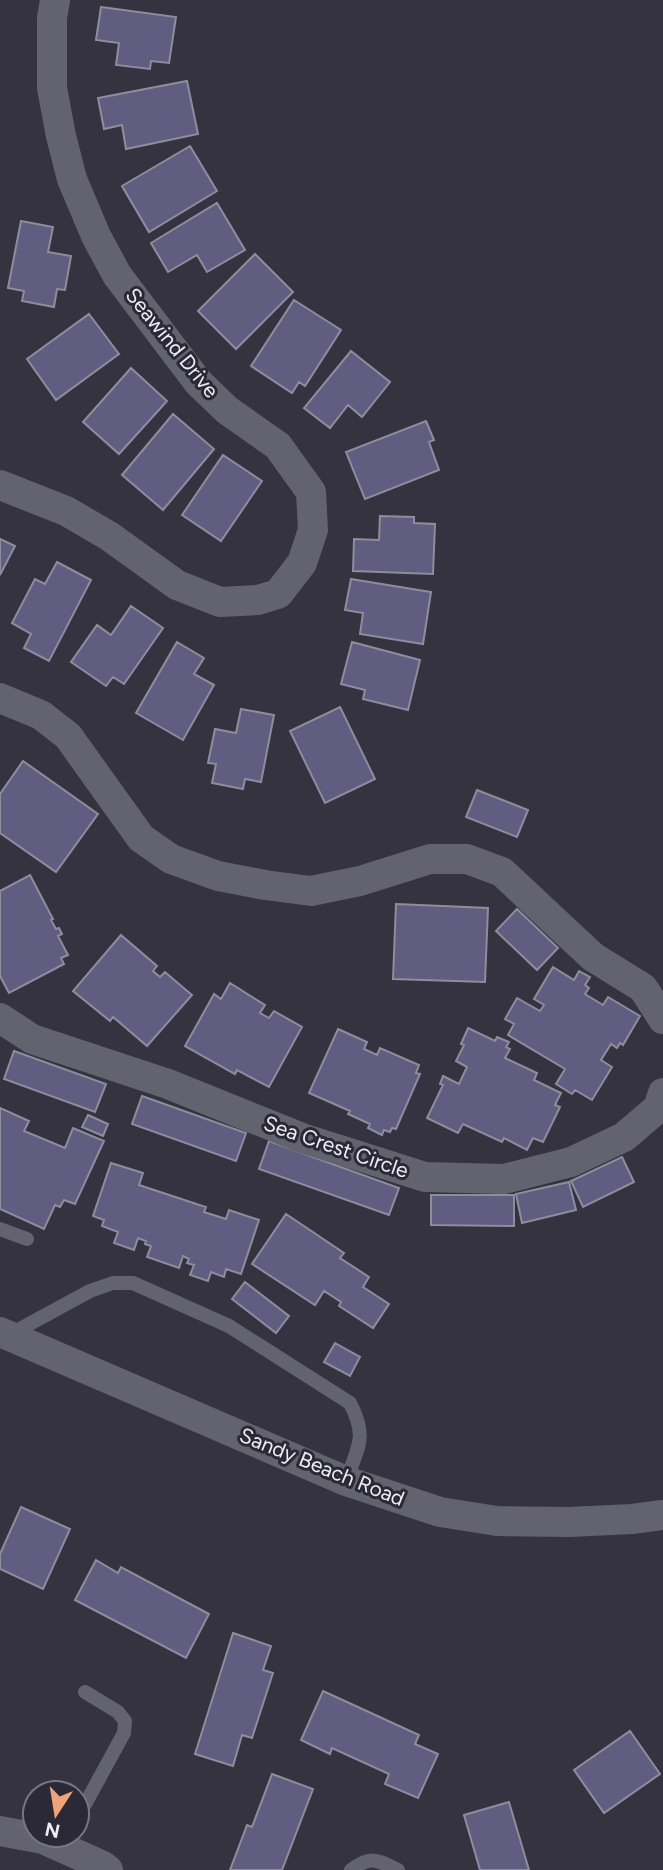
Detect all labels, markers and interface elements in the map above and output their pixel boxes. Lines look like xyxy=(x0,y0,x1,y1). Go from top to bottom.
street label: Seawind Drive xyxy=(120,283,224,403)
street label: Sea Crest Circle xyxy=(260,1110,412,1183)
street label: Sandy Beach Road xyxy=(236,1422,408,1511)
north arrow xyxy=(21,1779,91,1849)
text: N xyxy=(43,1817,62,1843)

